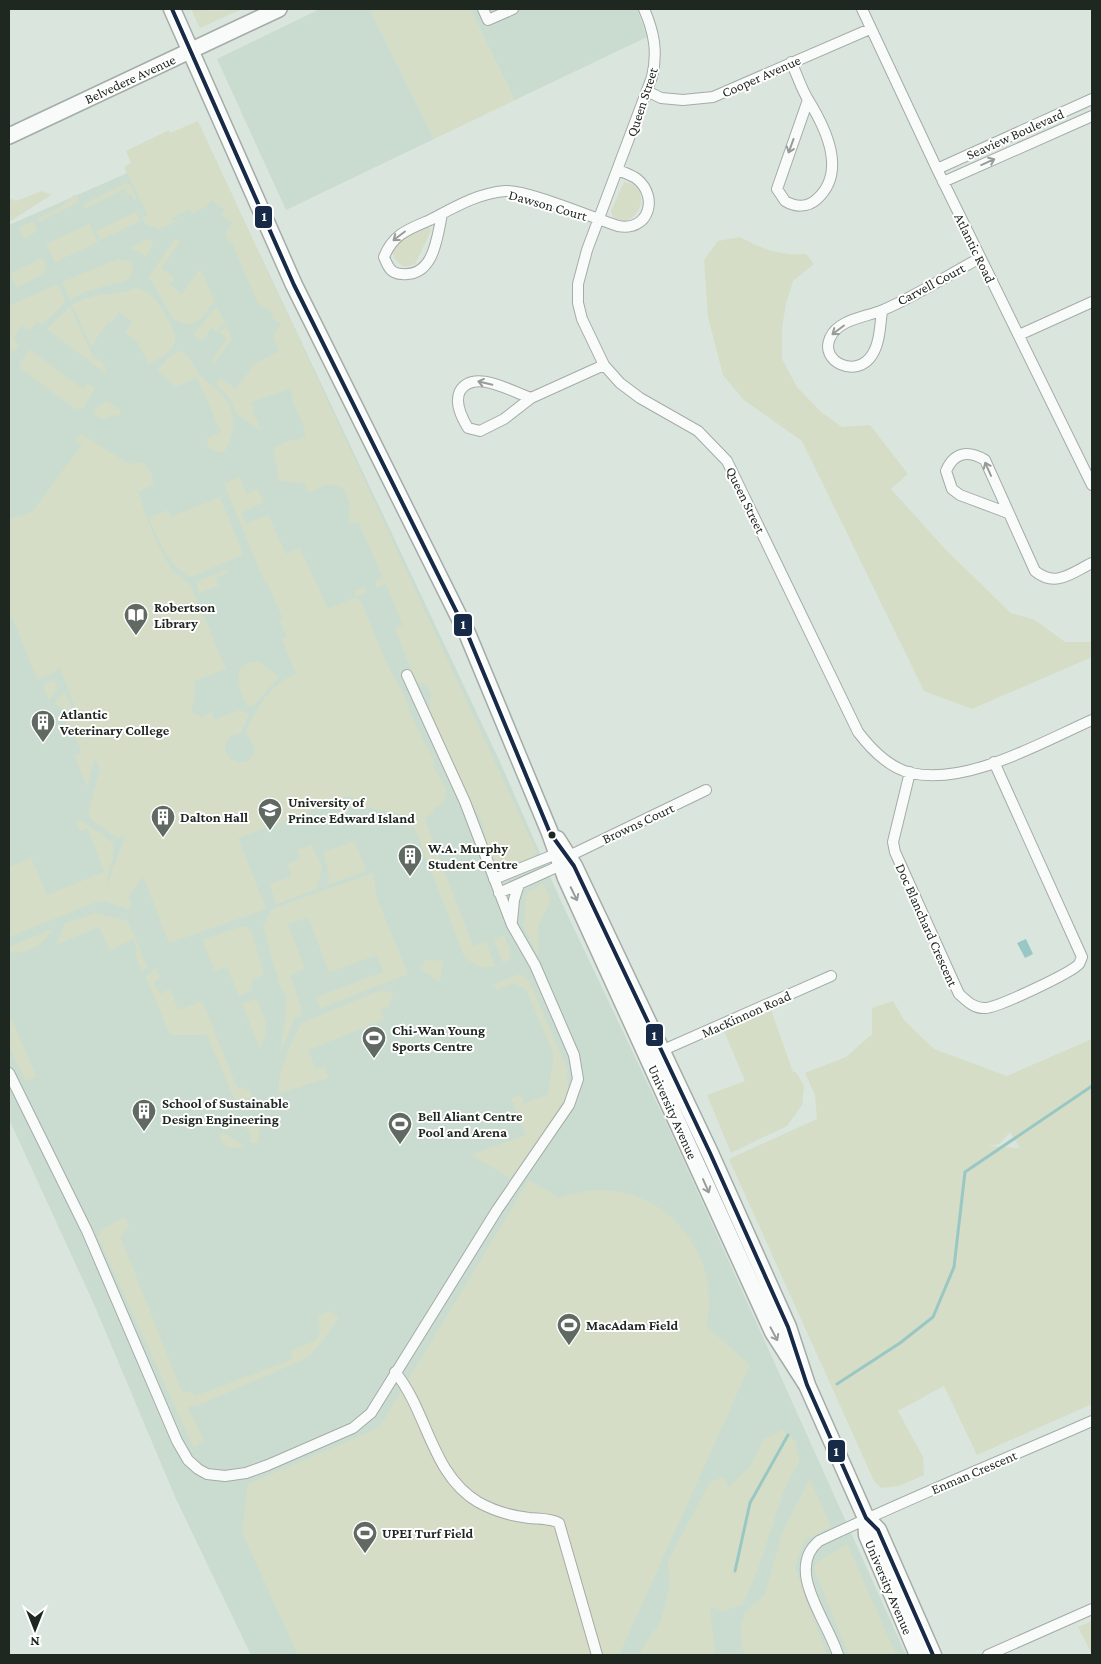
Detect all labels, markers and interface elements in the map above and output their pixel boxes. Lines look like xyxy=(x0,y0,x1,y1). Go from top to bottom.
street label: Belvedere Avenue xyxy=(82,51,178,107)
street label: Cooper Avenue xyxy=(719,52,803,100)
street label: Queen Street xyxy=(623,65,661,139)
street label: Seaview Boulevard xyxy=(964,105,1067,163)
one-way arrow xyxy=(786,138,795,153)
one-way arrow xyxy=(980,157,995,167)
street label: Dawson Court xyxy=(507,186,589,224)
line badge: 1 xyxy=(254,205,273,229)
text: 1 xyxy=(261,208,267,224)
street label: Atlantic Road xyxy=(951,211,999,286)
one-way arrow xyxy=(392,231,406,241)
street label: Carvell Court xyxy=(894,259,968,309)
one-way arrow xyxy=(831,325,845,335)
one-way arrow xyxy=(477,378,493,387)
one-way arrow xyxy=(983,462,993,477)
street label: Queen Street xyxy=(723,464,769,536)
place label: Robertson Library xyxy=(154,599,215,631)
library icon: Robertson Library xyxy=(123,602,149,636)
line badge: 1 xyxy=(453,613,473,637)
text: 1 xyxy=(460,616,466,632)
place label: Atlantic Veterinary College xyxy=(59,706,170,738)
building icon: Atlantic Veterinary College xyxy=(30,709,56,743)
place label: University of Prince Edward Island xyxy=(288,794,415,826)
school or university icon: University of Prince Edward Island xyxy=(257,797,283,831)
street label: Browns Court xyxy=(600,799,677,847)
building icon: Dalton Hall xyxy=(150,804,176,838)
place label: Dalton Hall xyxy=(180,809,248,825)
unlabelled marker xyxy=(547,830,557,840)
place label: W.A. Murphy Student Centre xyxy=(427,840,518,872)
building icon: W.A. Murphy Student Centre xyxy=(397,843,423,877)
street label: Doc Blanchard Crescent xyxy=(893,861,962,989)
one-way arrow xyxy=(570,886,579,901)
street label: MacKinnon Road xyxy=(699,987,794,1041)
place label: Chi-Wan Young Sports Centre xyxy=(392,1022,485,1054)
line badge: 1 xyxy=(645,1023,664,1047)
sports icon: Chi-Wan Young Sports Centre xyxy=(361,1025,387,1059)
text: 1 xyxy=(651,1027,657,1043)
street label: University Avenue xyxy=(645,1062,701,1162)
place label: School of Sustainable Design Engineering xyxy=(162,1095,289,1127)
building icon: School of Sustainable Design Engineering xyxy=(131,1098,157,1132)
place label: Bell Aliant Centre Pool and Arena xyxy=(418,1108,523,1140)
sports icon: Bell Aliant Centre Pool and Arena xyxy=(387,1111,413,1145)
one-way arrow xyxy=(702,1178,712,1193)
sports icon: MacAdam Field xyxy=(556,1312,582,1346)
place label: MacAdam Field xyxy=(586,1317,678,1333)
one-way arrow xyxy=(769,1326,779,1341)
line badge: 1 xyxy=(827,1439,846,1463)
text: 1 xyxy=(833,1443,839,1459)
street label: Enman Crescent xyxy=(929,1447,1020,1497)
sports icon: UPEI Turf Field xyxy=(352,1520,378,1554)
place label: UPEI Turf Field xyxy=(382,1525,474,1541)
street label: University Avenue xyxy=(862,1537,916,1637)
north arrow xyxy=(10,1604,60,1654)
text: N xyxy=(30,1634,40,1650)

